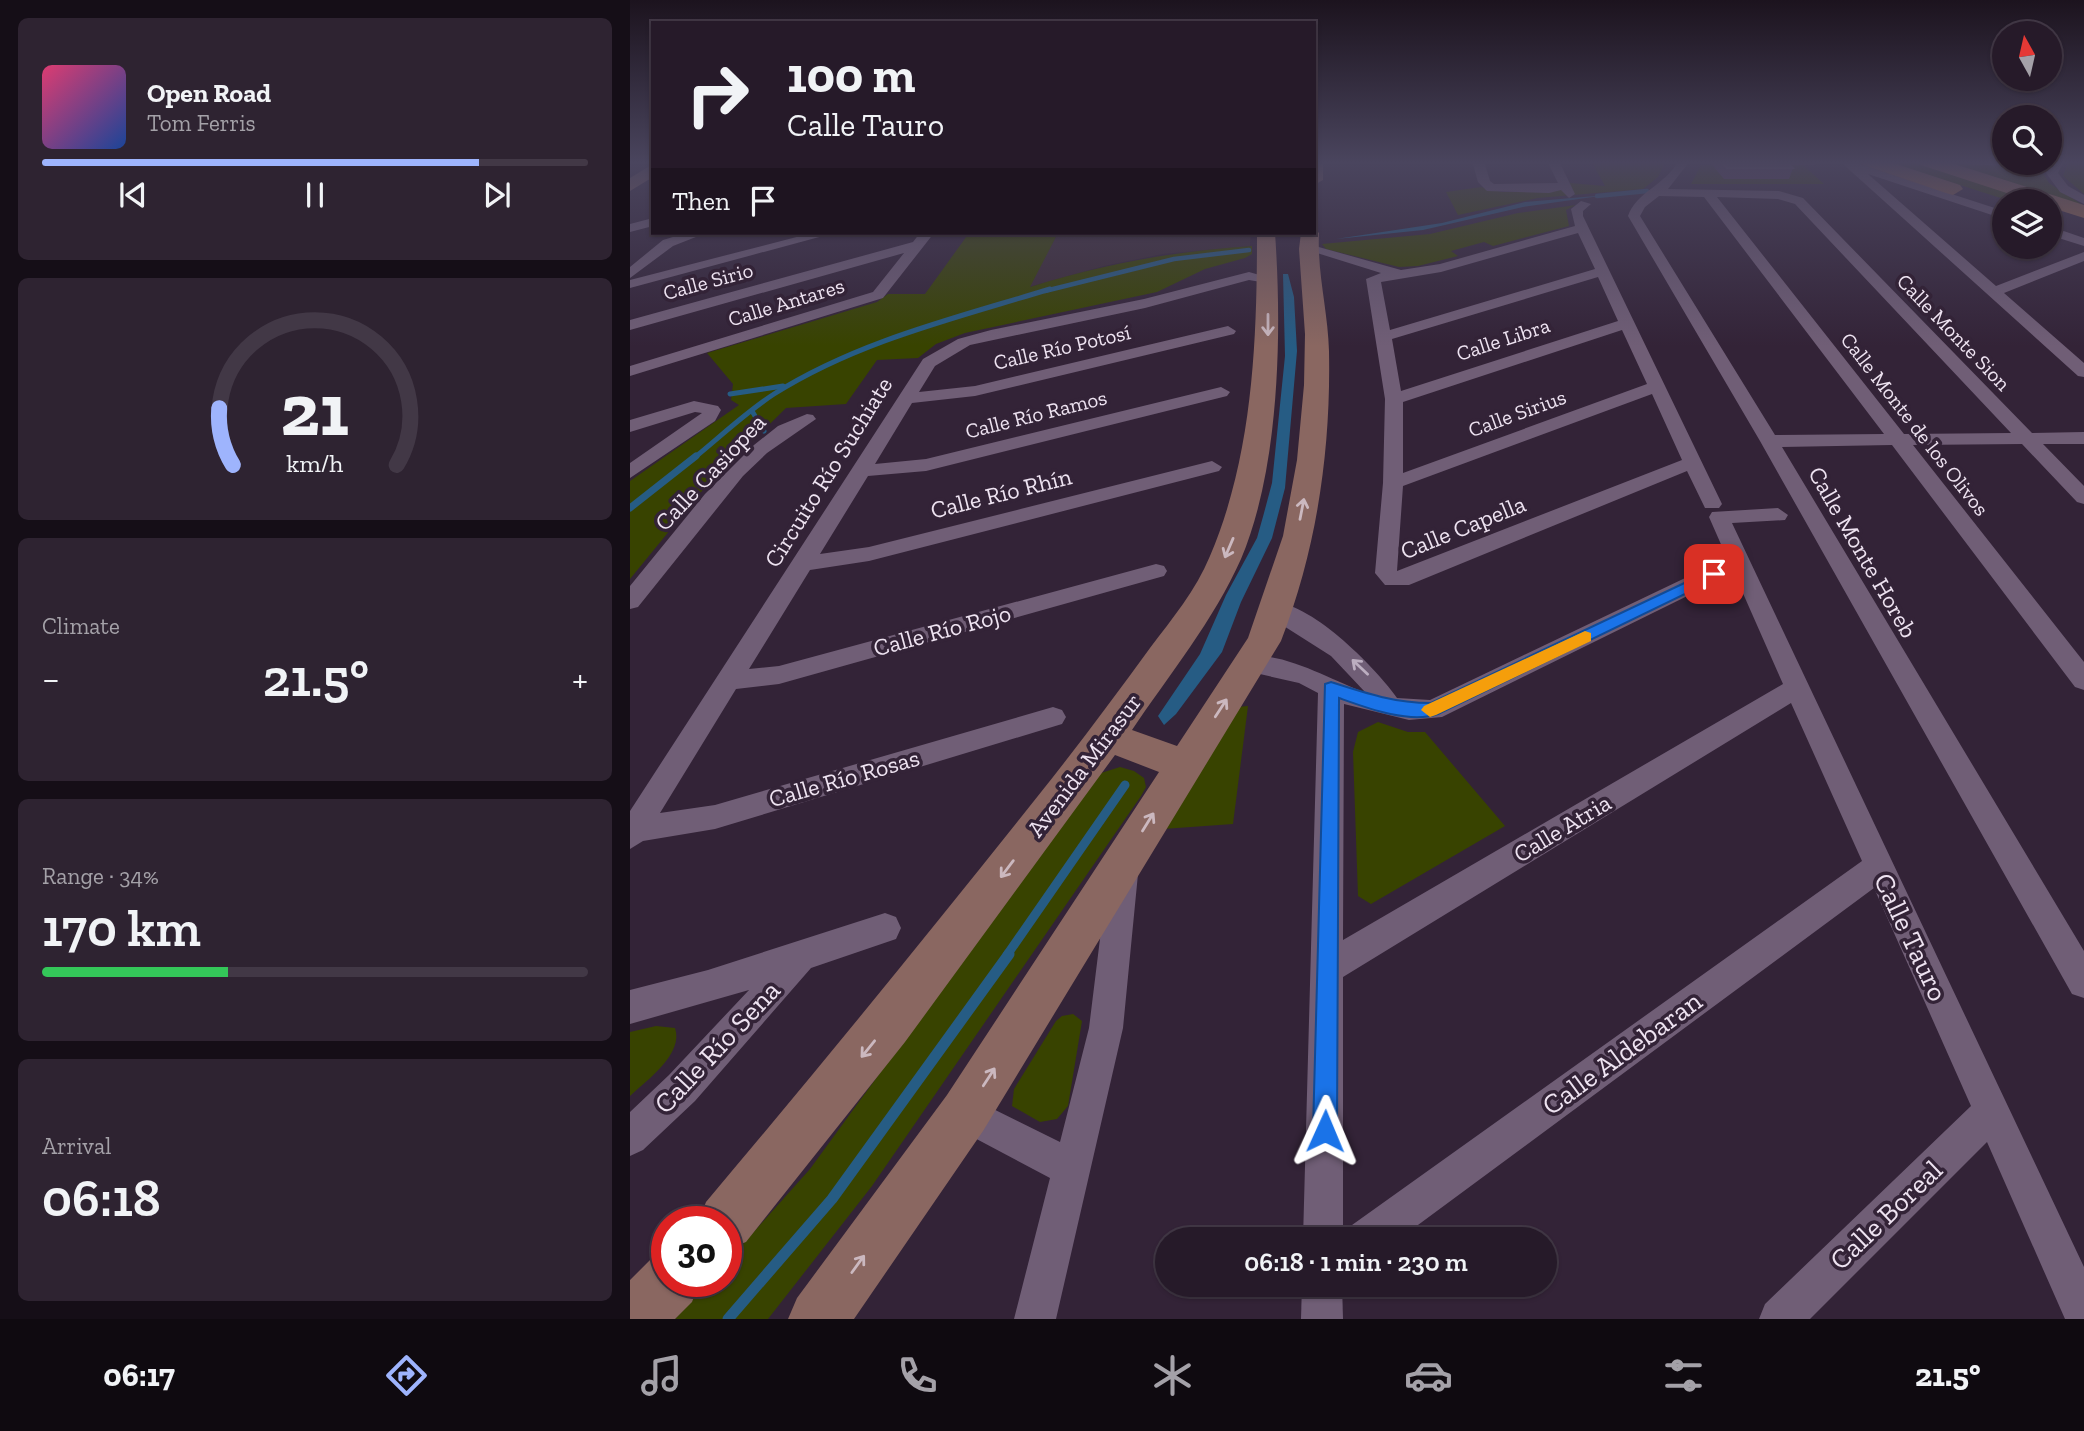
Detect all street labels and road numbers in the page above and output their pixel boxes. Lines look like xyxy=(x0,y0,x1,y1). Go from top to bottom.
street label: Calle Sirio xyxy=(660,257,756,305)
street label: Calle Monte Sion xyxy=(1892,268,2016,396)
street label: Calle Antares xyxy=(725,272,847,332)
street label: Calle Libra xyxy=(1453,312,1553,366)
street label: Calle Río Potosí xyxy=(991,319,1133,375)
street label: Calle Monte de los Olivos xyxy=(1836,327,1994,521)
street label: Circuito Río Suchiate xyxy=(758,372,898,572)
street label: Calle Río Ramos xyxy=(963,384,1109,444)
street label: Calle Sirius xyxy=(1465,384,1569,442)
street label: Calle Casiopea xyxy=(648,407,772,536)
street label: Calle Río Rhín xyxy=(927,461,1075,525)
street label: Calle Monte Horeb xyxy=(1802,461,1924,643)
street label: Calle Capella xyxy=(1396,489,1530,565)
street label: Calle Río Rojo xyxy=(870,598,1014,662)
street label: Avenida Mirasur xyxy=(1021,688,1147,842)
street label: Calle Río Rosas xyxy=(765,743,923,813)
street label: Calle Atria xyxy=(1508,787,1616,868)
street label: Calle Tauro xyxy=(1867,868,1955,1006)
street label: Calle Río Sena xyxy=(647,973,787,1120)
street label: Calle Aldebaran xyxy=(1536,984,1708,1122)
street label: Calle Boreal xyxy=(1823,1153,1949,1277)

